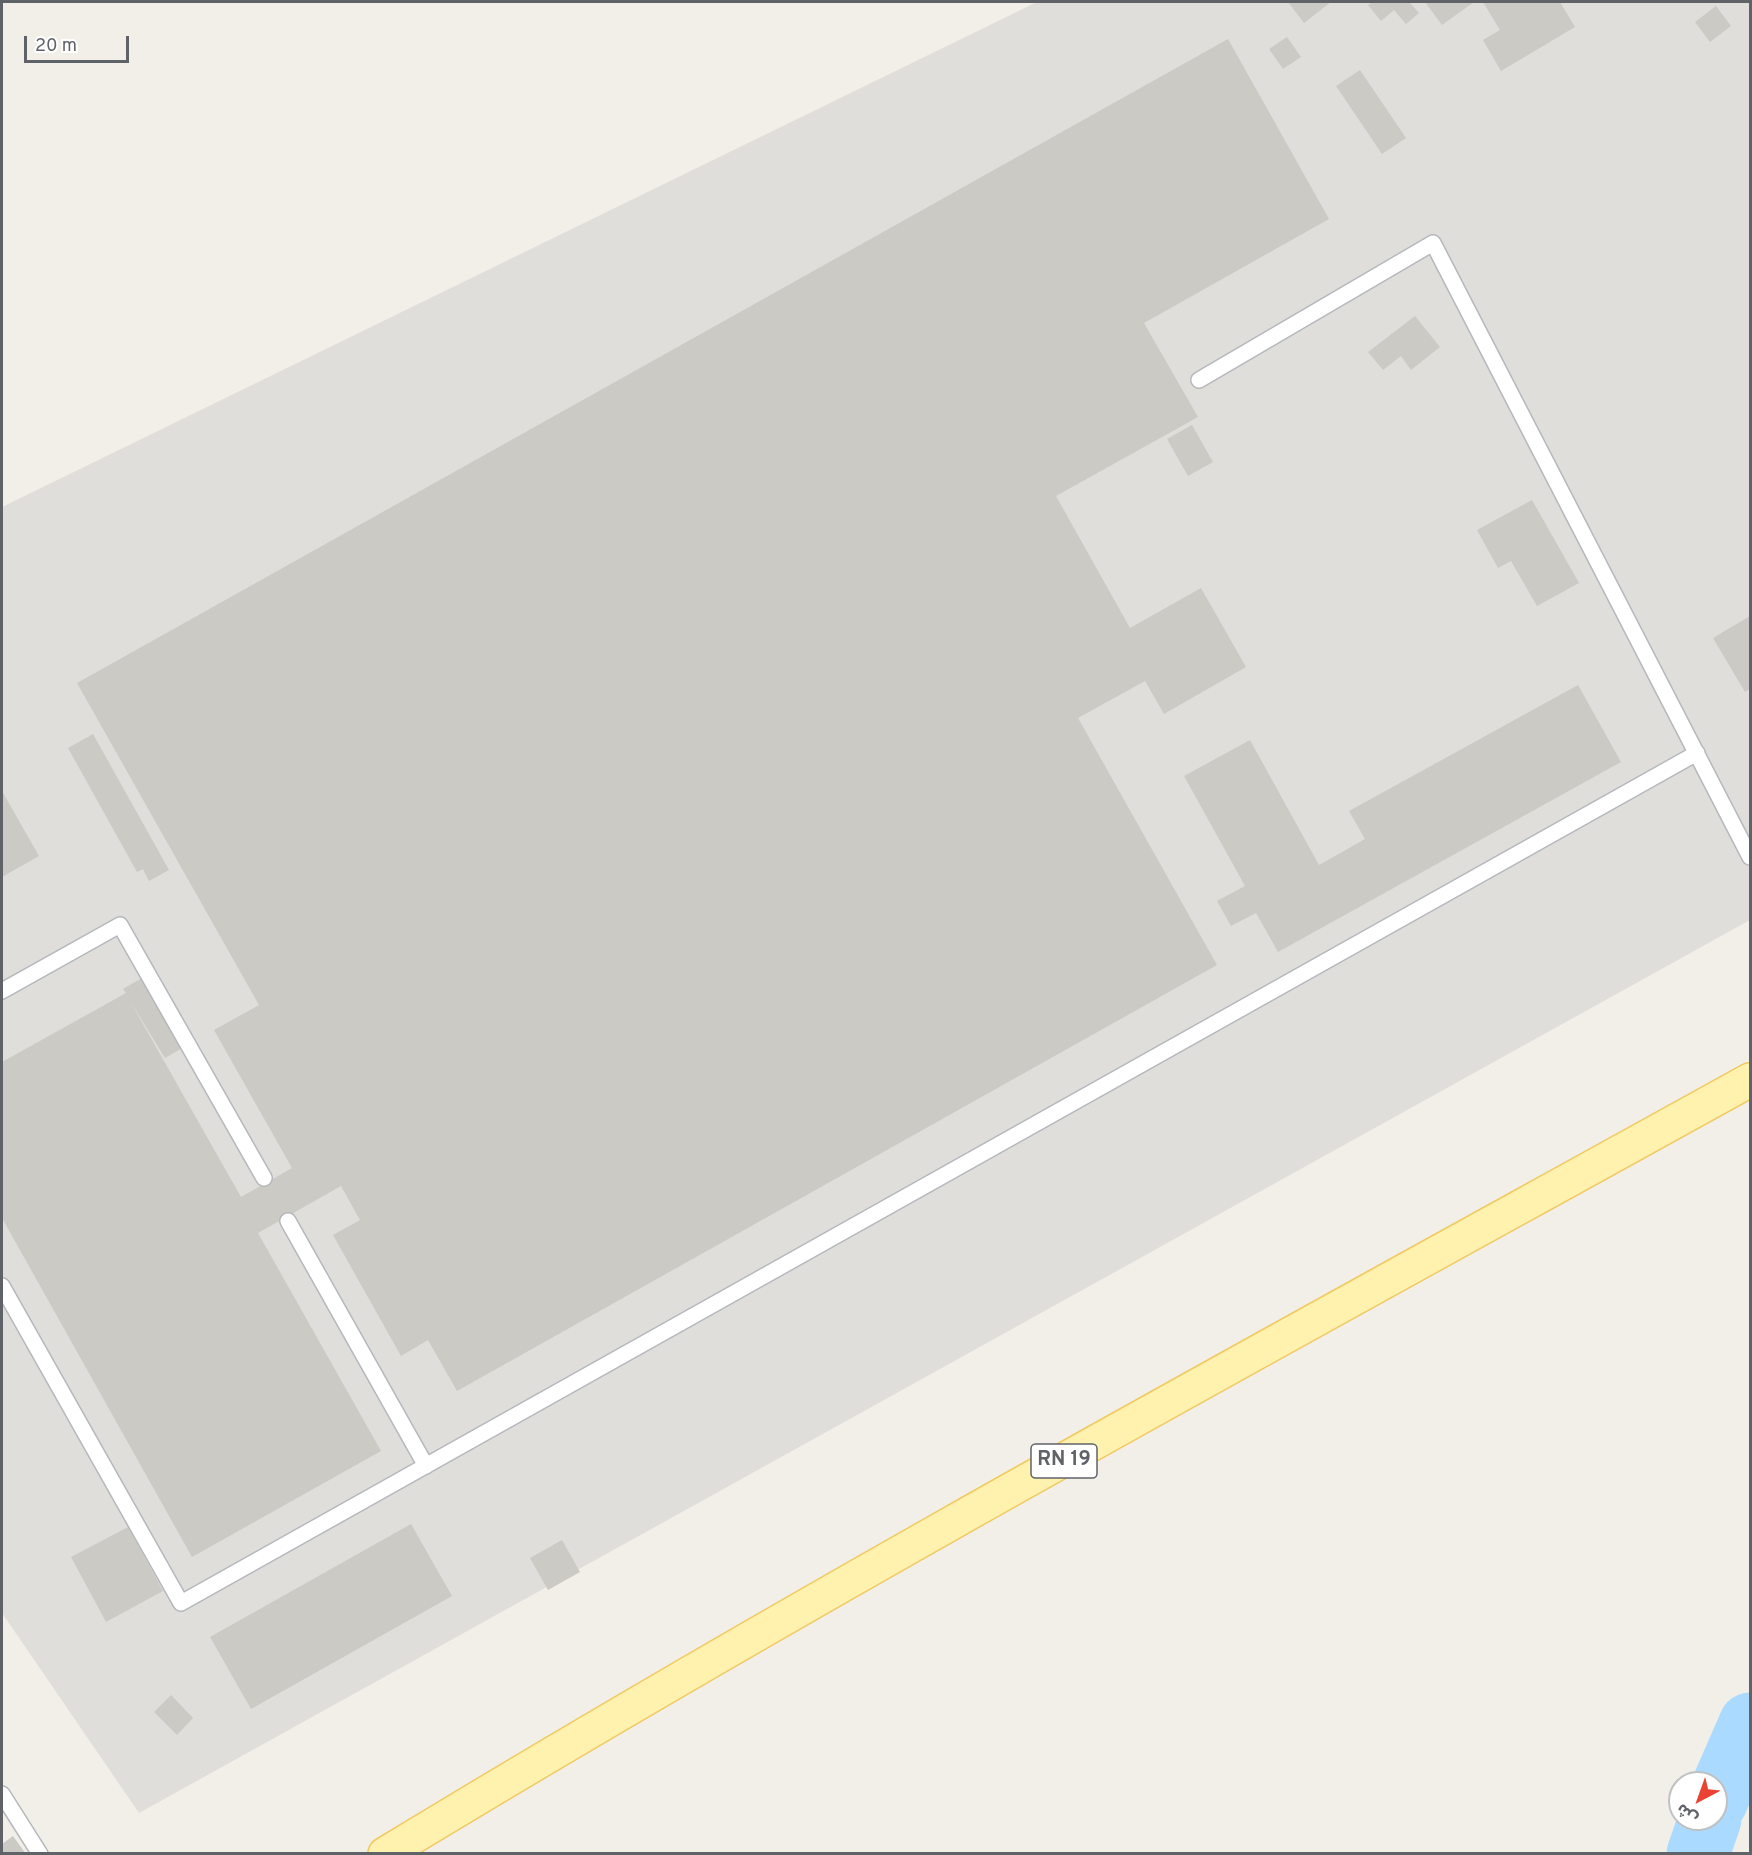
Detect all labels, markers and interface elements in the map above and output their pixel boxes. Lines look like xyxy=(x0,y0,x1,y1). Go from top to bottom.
scale bar xyxy=(27,24,132,62)
text: 20 m xyxy=(35,35,77,58)
road number: RN 19 xyxy=(1031,1444,1097,1478)
north arrow xyxy=(1668,1771,1728,1831)
text: ش xyxy=(1673,1798,1702,1828)

